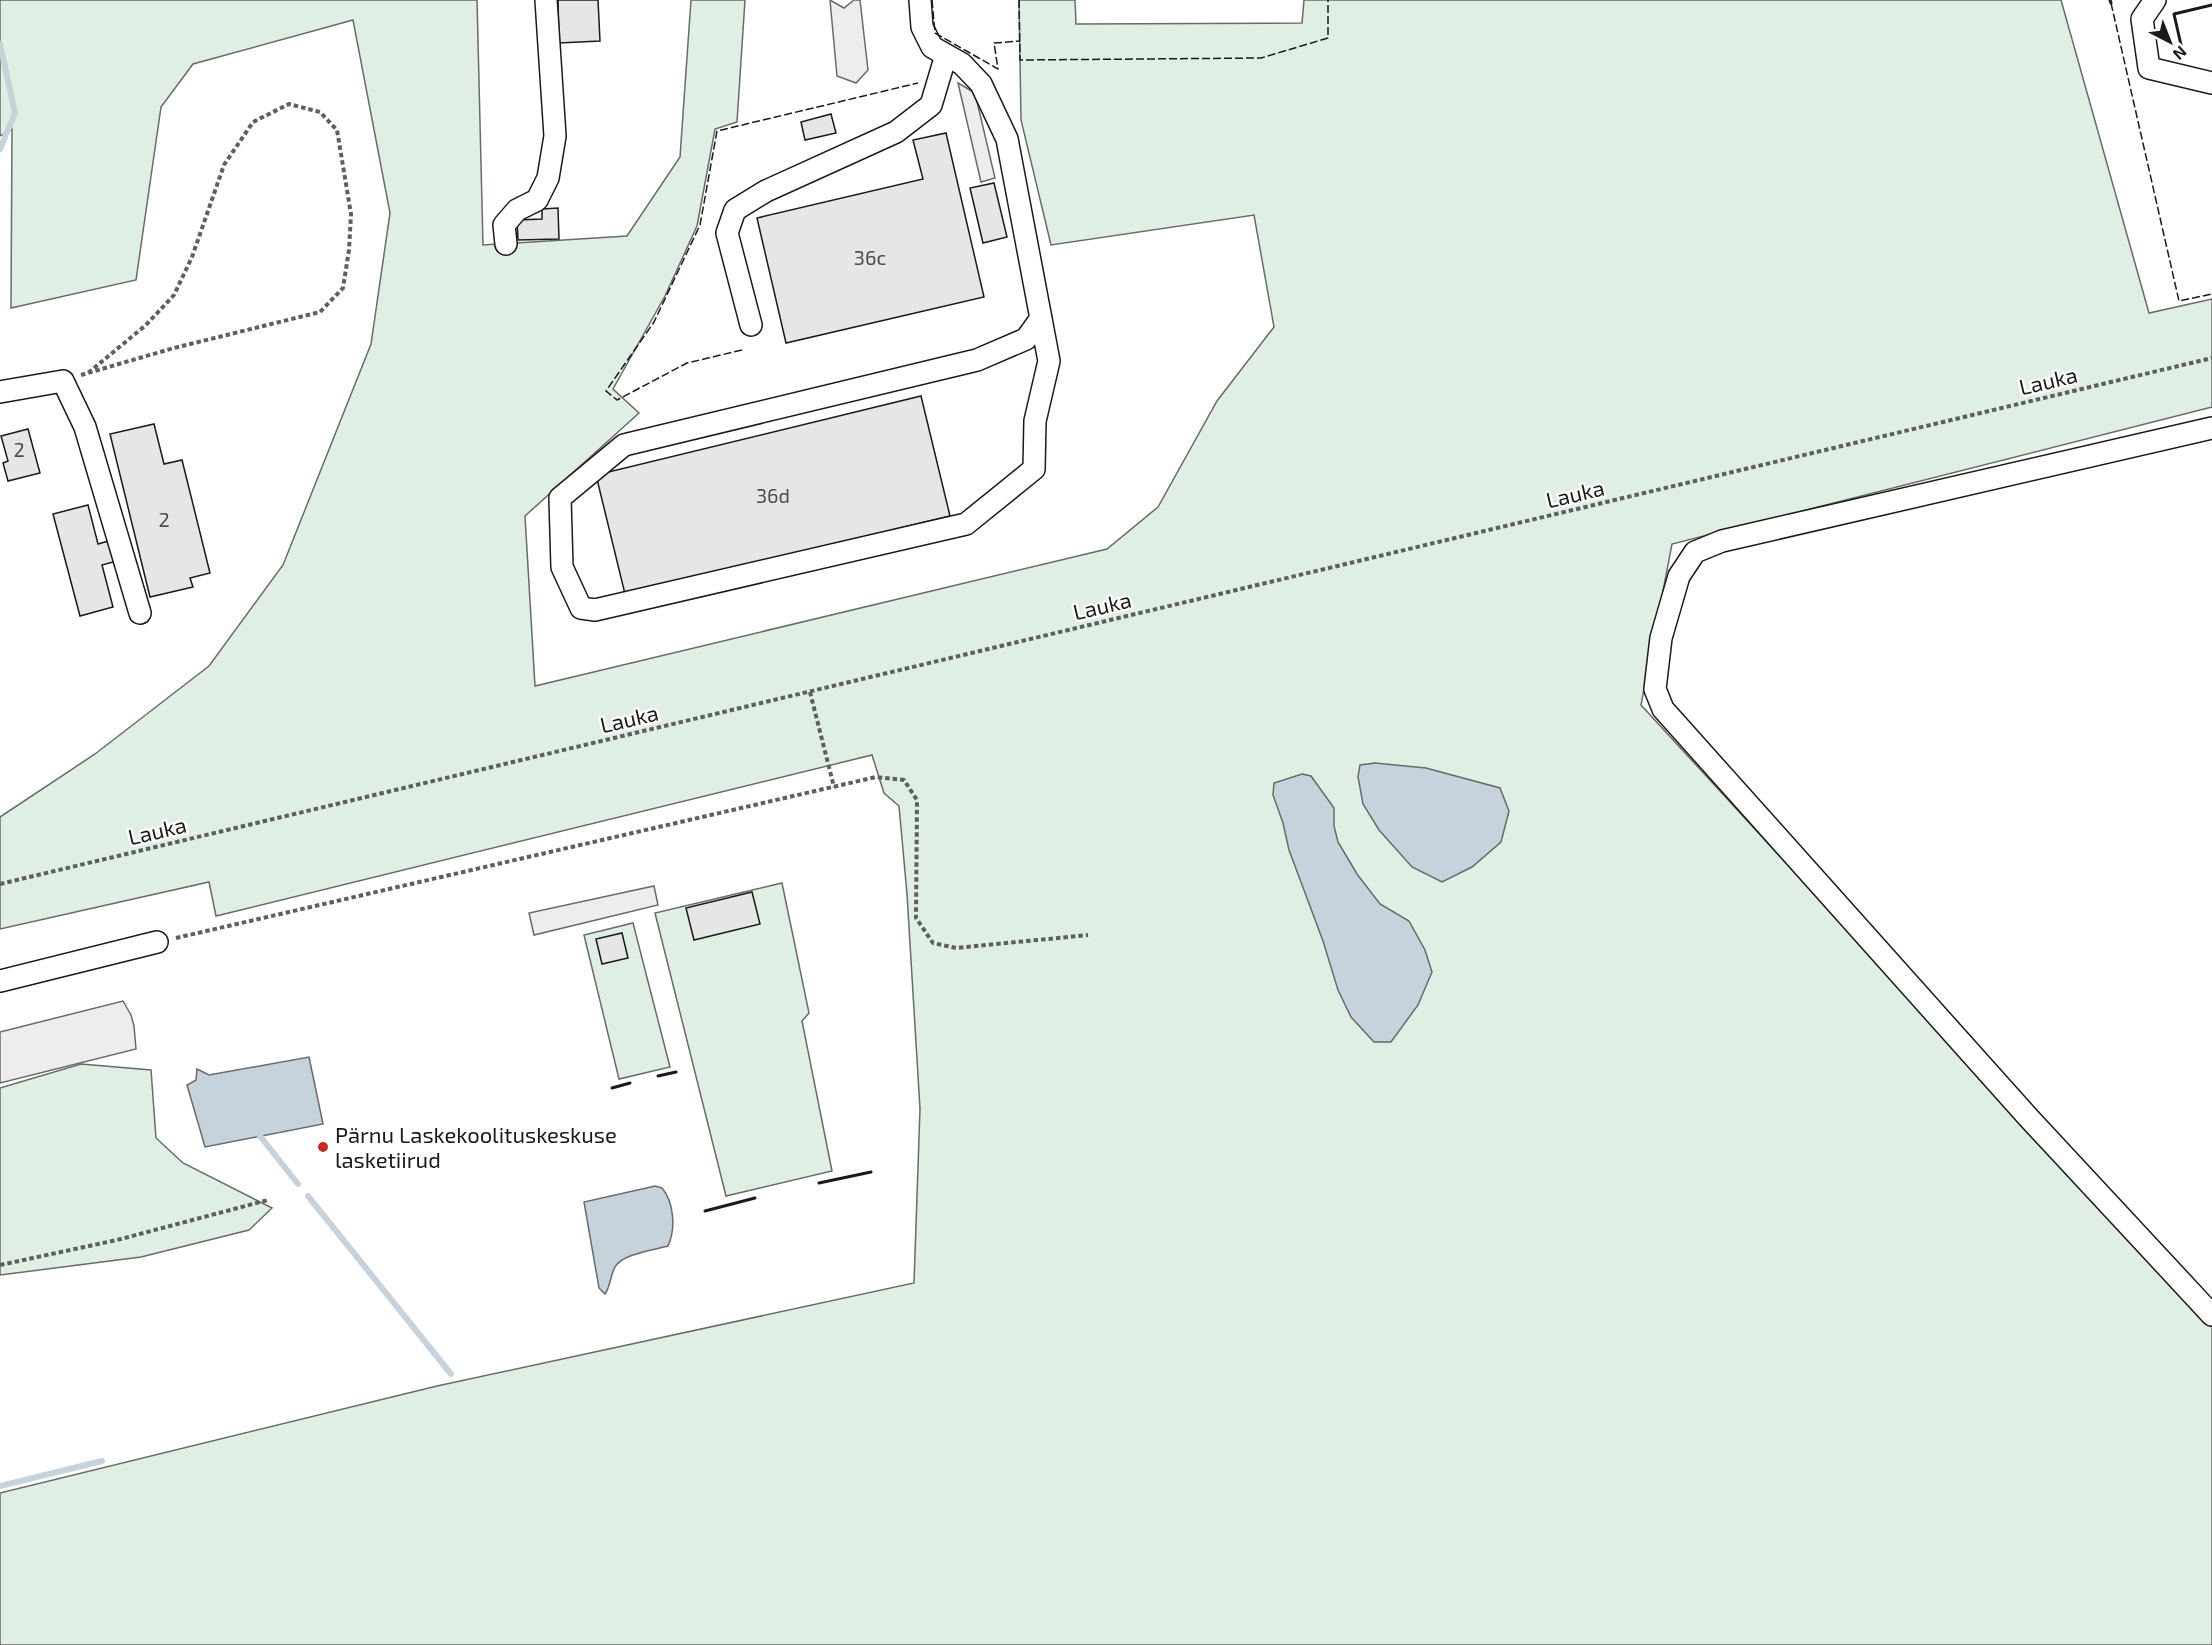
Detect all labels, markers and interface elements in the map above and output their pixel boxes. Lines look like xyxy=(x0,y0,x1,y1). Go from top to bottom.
north arrow xyxy=(2140,12,2200,72)
text: N xyxy=(2170,43,2191,64)
house number: 36c xyxy=(854,245,886,269)
street label: Lauka xyxy=(2016,361,2080,399)
house number: 2 xyxy=(13,437,25,461)
street label: Lauka xyxy=(1543,474,1607,512)
house number: 36d xyxy=(756,483,790,507)
house number: 2 xyxy=(158,507,170,531)
street label: Lauka xyxy=(1070,586,1134,624)
street label: Lauka xyxy=(597,699,661,737)
street label: Lauka xyxy=(125,811,189,849)
place label: Pärnu Laskekoolituskeskuse lasketiirud xyxy=(335,1121,617,1172)
marker: Pärnu Laskekoolituskeskuse lasketiirud xyxy=(316,1140,330,1154)

